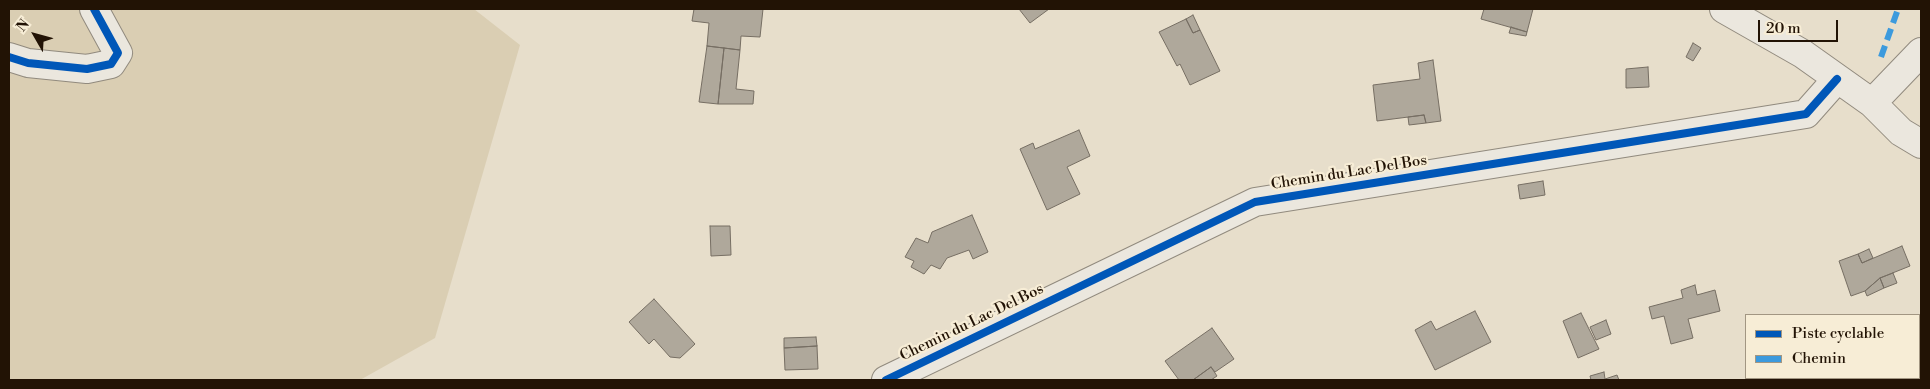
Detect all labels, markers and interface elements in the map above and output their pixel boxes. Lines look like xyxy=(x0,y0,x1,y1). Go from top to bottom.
north arrow xyxy=(10,10,60,60)
scale bar xyxy=(1760,10,1840,42)
text: N xyxy=(13,16,34,36)
text: 20 m xyxy=(1766,19,1801,38)
street label: Chemin du Lac Del Bos xyxy=(1270,152,1428,194)
street label: Chemin du Lac Del Bos xyxy=(897,280,1047,366)
legend xyxy=(1745,314,1920,379)
text: Piste cyclable xyxy=(1792,324,1884,343)
text: Chemin xyxy=(1792,349,1846,368)

